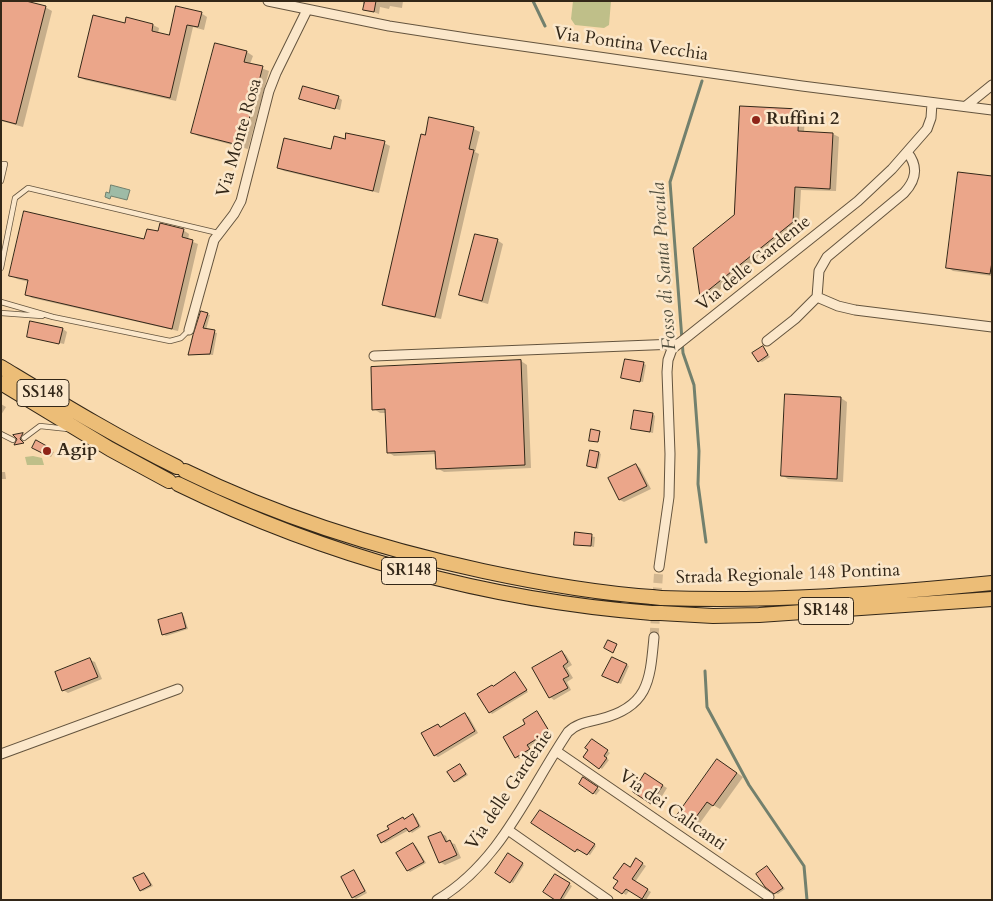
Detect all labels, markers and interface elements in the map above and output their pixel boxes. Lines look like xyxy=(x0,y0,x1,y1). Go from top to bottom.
street label: Via Pontina Vecchia xyxy=(552,23,710,67)
street label: Via Monte Rosa xyxy=(213,76,267,200)
place label: Ruffini 2 xyxy=(766,109,839,131)
marker: Ruffini 2 xyxy=(750,114,762,126)
water label: Fosso di Santa Procula xyxy=(648,181,682,351)
street label: Via delle Gardenie xyxy=(693,211,815,317)
road number: SS148 xyxy=(17,379,69,406)
place label: Agip xyxy=(57,440,97,462)
marker: Agip xyxy=(41,445,53,457)
road number: SR148 xyxy=(382,558,436,584)
street label: Strada Regionale 148 Pontina xyxy=(676,560,900,590)
road number: SR148 xyxy=(798,598,854,624)
street label: Via delle Gardenie xyxy=(462,726,558,854)
street label: Via dei Calicanti xyxy=(614,766,730,856)

